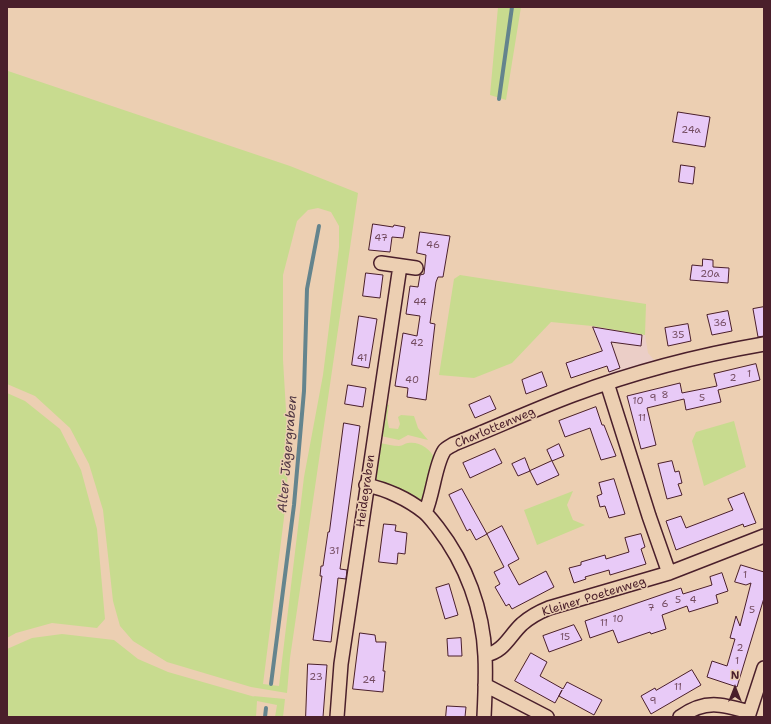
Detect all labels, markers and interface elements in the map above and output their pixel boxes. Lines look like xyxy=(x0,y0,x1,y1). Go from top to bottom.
house number: 24a xyxy=(681,124,701,136)
house number: 47 xyxy=(374,232,388,244)
house number: 46 xyxy=(426,239,440,251)
house number: 20a xyxy=(700,268,720,280)
house number: 44 xyxy=(413,296,427,308)
house number: 36 xyxy=(713,317,727,329)
house number: 35 xyxy=(672,329,684,341)
house number: 42 xyxy=(410,337,424,349)
house number: 41 xyxy=(357,352,367,364)
house number: 1 xyxy=(747,368,751,380)
house number: 2 xyxy=(730,372,736,384)
house number: 40 xyxy=(405,374,419,386)
house number: 8 xyxy=(662,389,668,401)
house number: 9 xyxy=(650,392,656,404)
house number: 5 xyxy=(699,392,705,404)
water label: Alter Jägergraben xyxy=(275,395,301,513)
house number: 10 xyxy=(633,395,643,407)
street label: Charlottenweg xyxy=(453,405,537,451)
house number: 11 xyxy=(638,412,646,424)
street label: Heidegraben xyxy=(354,454,378,528)
house number: 31 xyxy=(329,545,339,557)
house number: 1 xyxy=(743,569,747,581)
street label: Kleiner Poetenweg xyxy=(540,574,648,620)
house number: 5 xyxy=(675,594,681,606)
house number: 4 xyxy=(690,594,696,606)
house number: 6 xyxy=(662,598,668,610)
house number: 7 xyxy=(648,602,654,614)
house number: 5 xyxy=(749,604,755,616)
house number: 10 xyxy=(613,613,623,625)
house number: 11 xyxy=(600,617,608,629)
house number: 15 xyxy=(560,631,570,643)
house number: 2 xyxy=(737,642,743,654)
house number: 1 xyxy=(735,655,739,667)
north arrow xyxy=(715,668,755,708)
text: N xyxy=(731,668,739,683)
house number: 23 xyxy=(309,671,323,683)
house number: 24 xyxy=(362,674,376,686)
house number: 11 xyxy=(674,681,682,693)
house number: 9 xyxy=(650,695,656,707)

